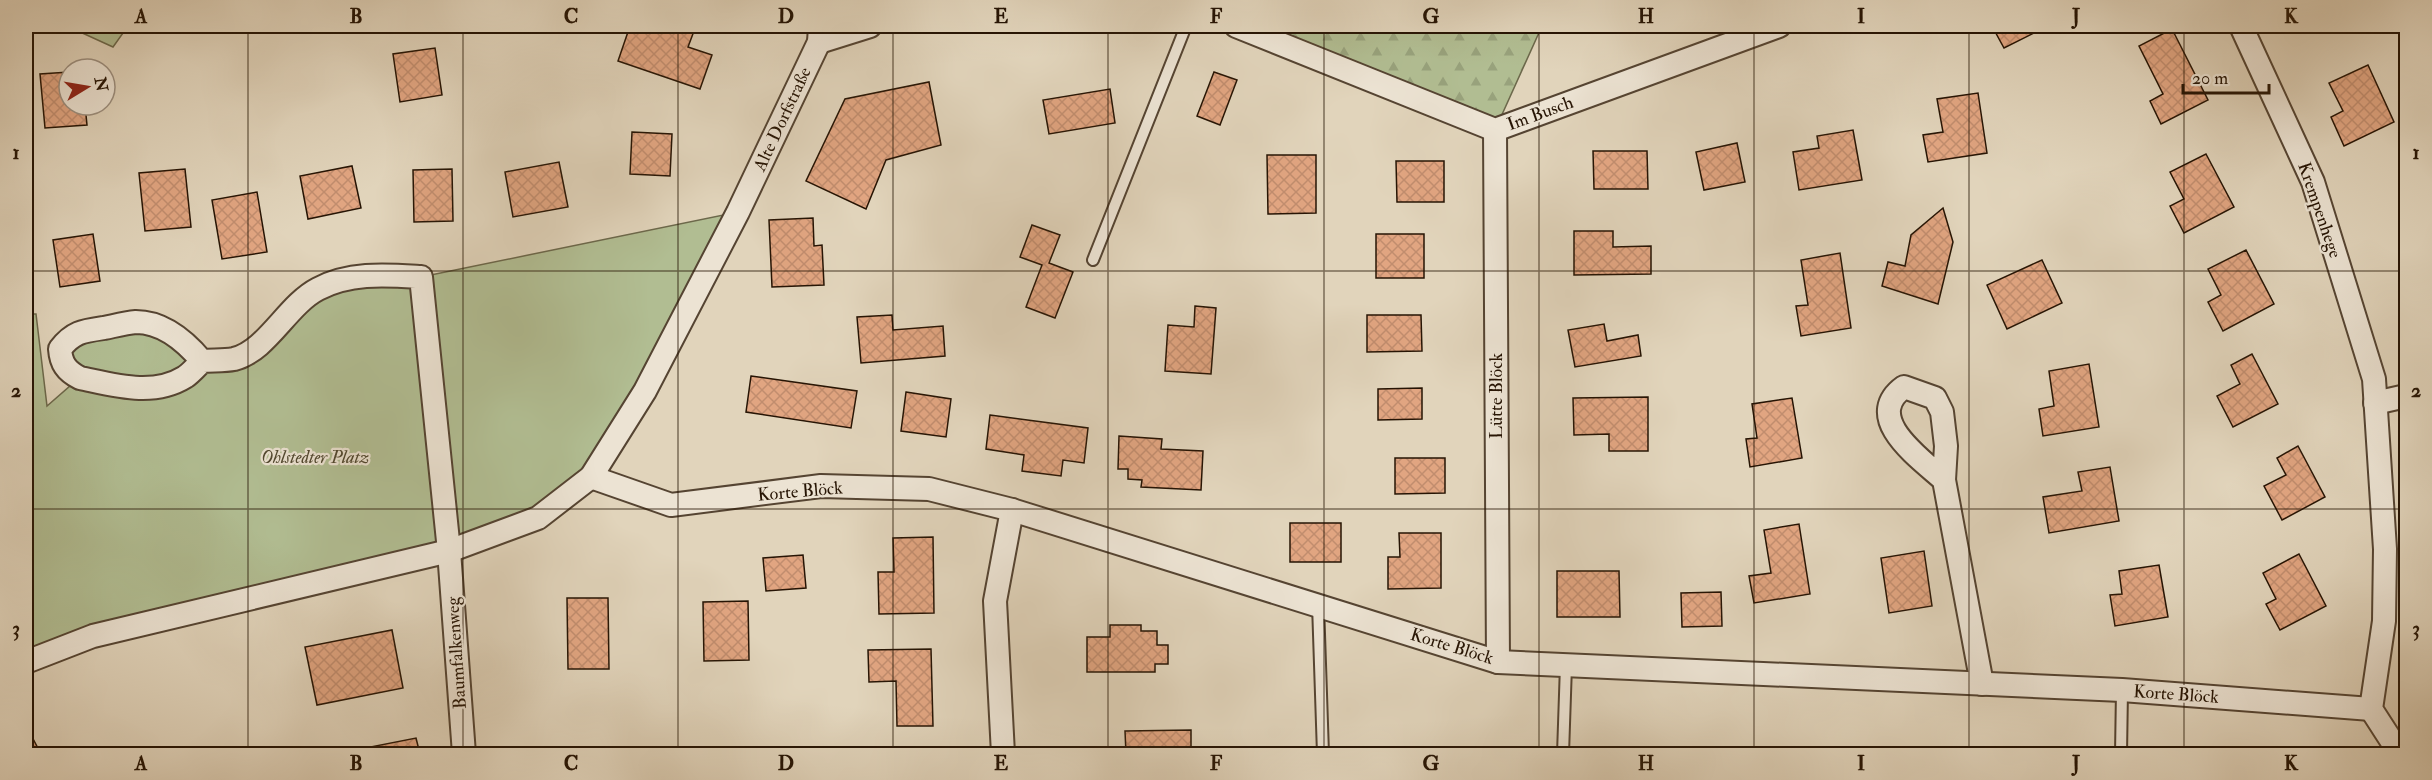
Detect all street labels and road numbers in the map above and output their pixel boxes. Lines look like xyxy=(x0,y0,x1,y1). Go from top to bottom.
street label: Alte Dorfstraße xyxy=(748,63,817,176)
street label: Im Busch xyxy=(1504,91,1577,136)
street label: Krempenhege xyxy=(2292,159,2347,262)
street label: Lütte Blöck xyxy=(1485,353,1508,439)
street label: Korte Blöck xyxy=(756,476,844,507)
street label: Baumfalkenweg xyxy=(441,595,472,710)
street label: Korte Blöck xyxy=(1408,623,1496,670)
street label: Korte Blöck xyxy=(2132,680,2220,709)

